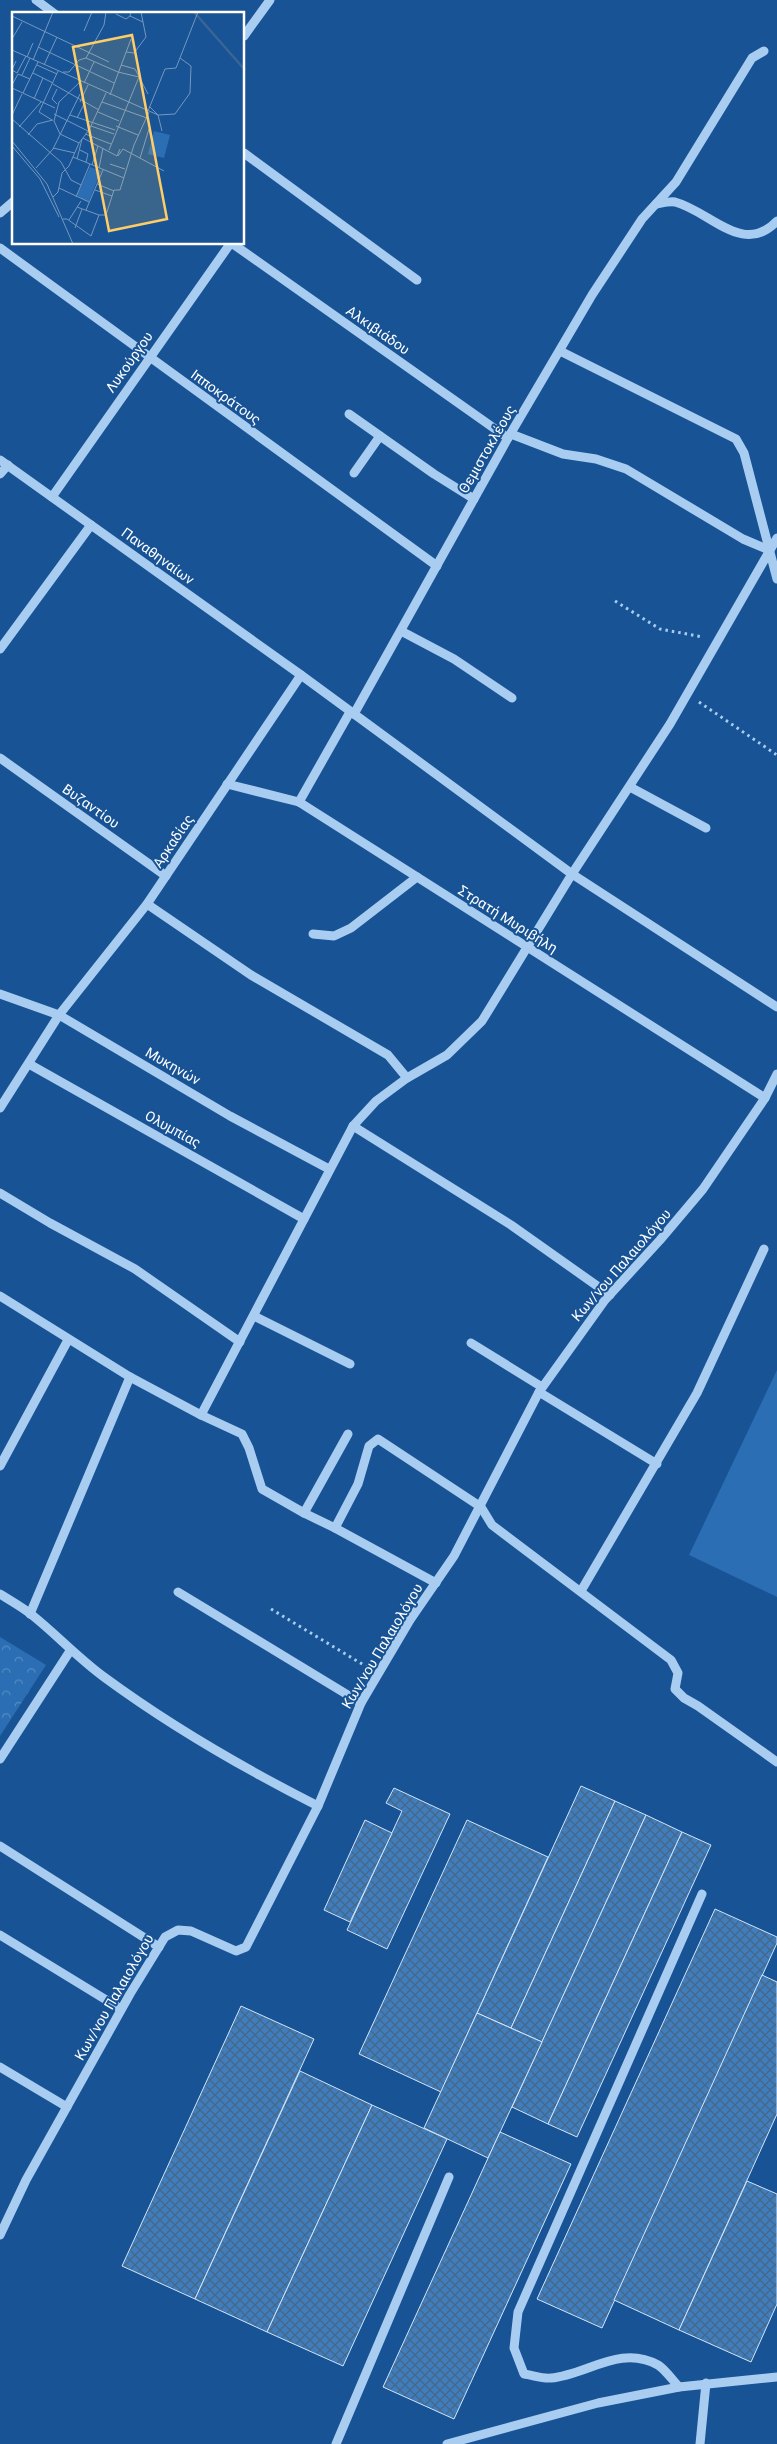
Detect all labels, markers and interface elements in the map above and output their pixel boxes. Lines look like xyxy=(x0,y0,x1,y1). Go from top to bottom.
inset map xyxy=(12,12,245,245)
street label: Αλκιβιάδου xyxy=(343,302,413,358)
street label: Λυκούργου xyxy=(102,329,156,395)
street label: Ιπποκράτους xyxy=(188,366,264,428)
street label: Θεμιστοκλέους xyxy=(455,402,519,496)
street label: Παναθηναίων xyxy=(119,524,198,588)
street label: Βυζαντίου xyxy=(60,781,122,831)
street label: Αρκαδίας xyxy=(149,811,197,871)
street label: Στρατή Μυριβήλη xyxy=(455,882,561,956)
street label: Μυκηνών xyxy=(143,1044,203,1088)
street label: Ολυμπίας xyxy=(142,1107,204,1151)
street label: Κων/νου Παλαιολόγου xyxy=(568,1206,674,1324)
street label: Κων/νου Παλαιολόγου xyxy=(338,1581,426,1711)
street label: Κων/νου Παλαιολόγου xyxy=(71,1931,157,2063)

